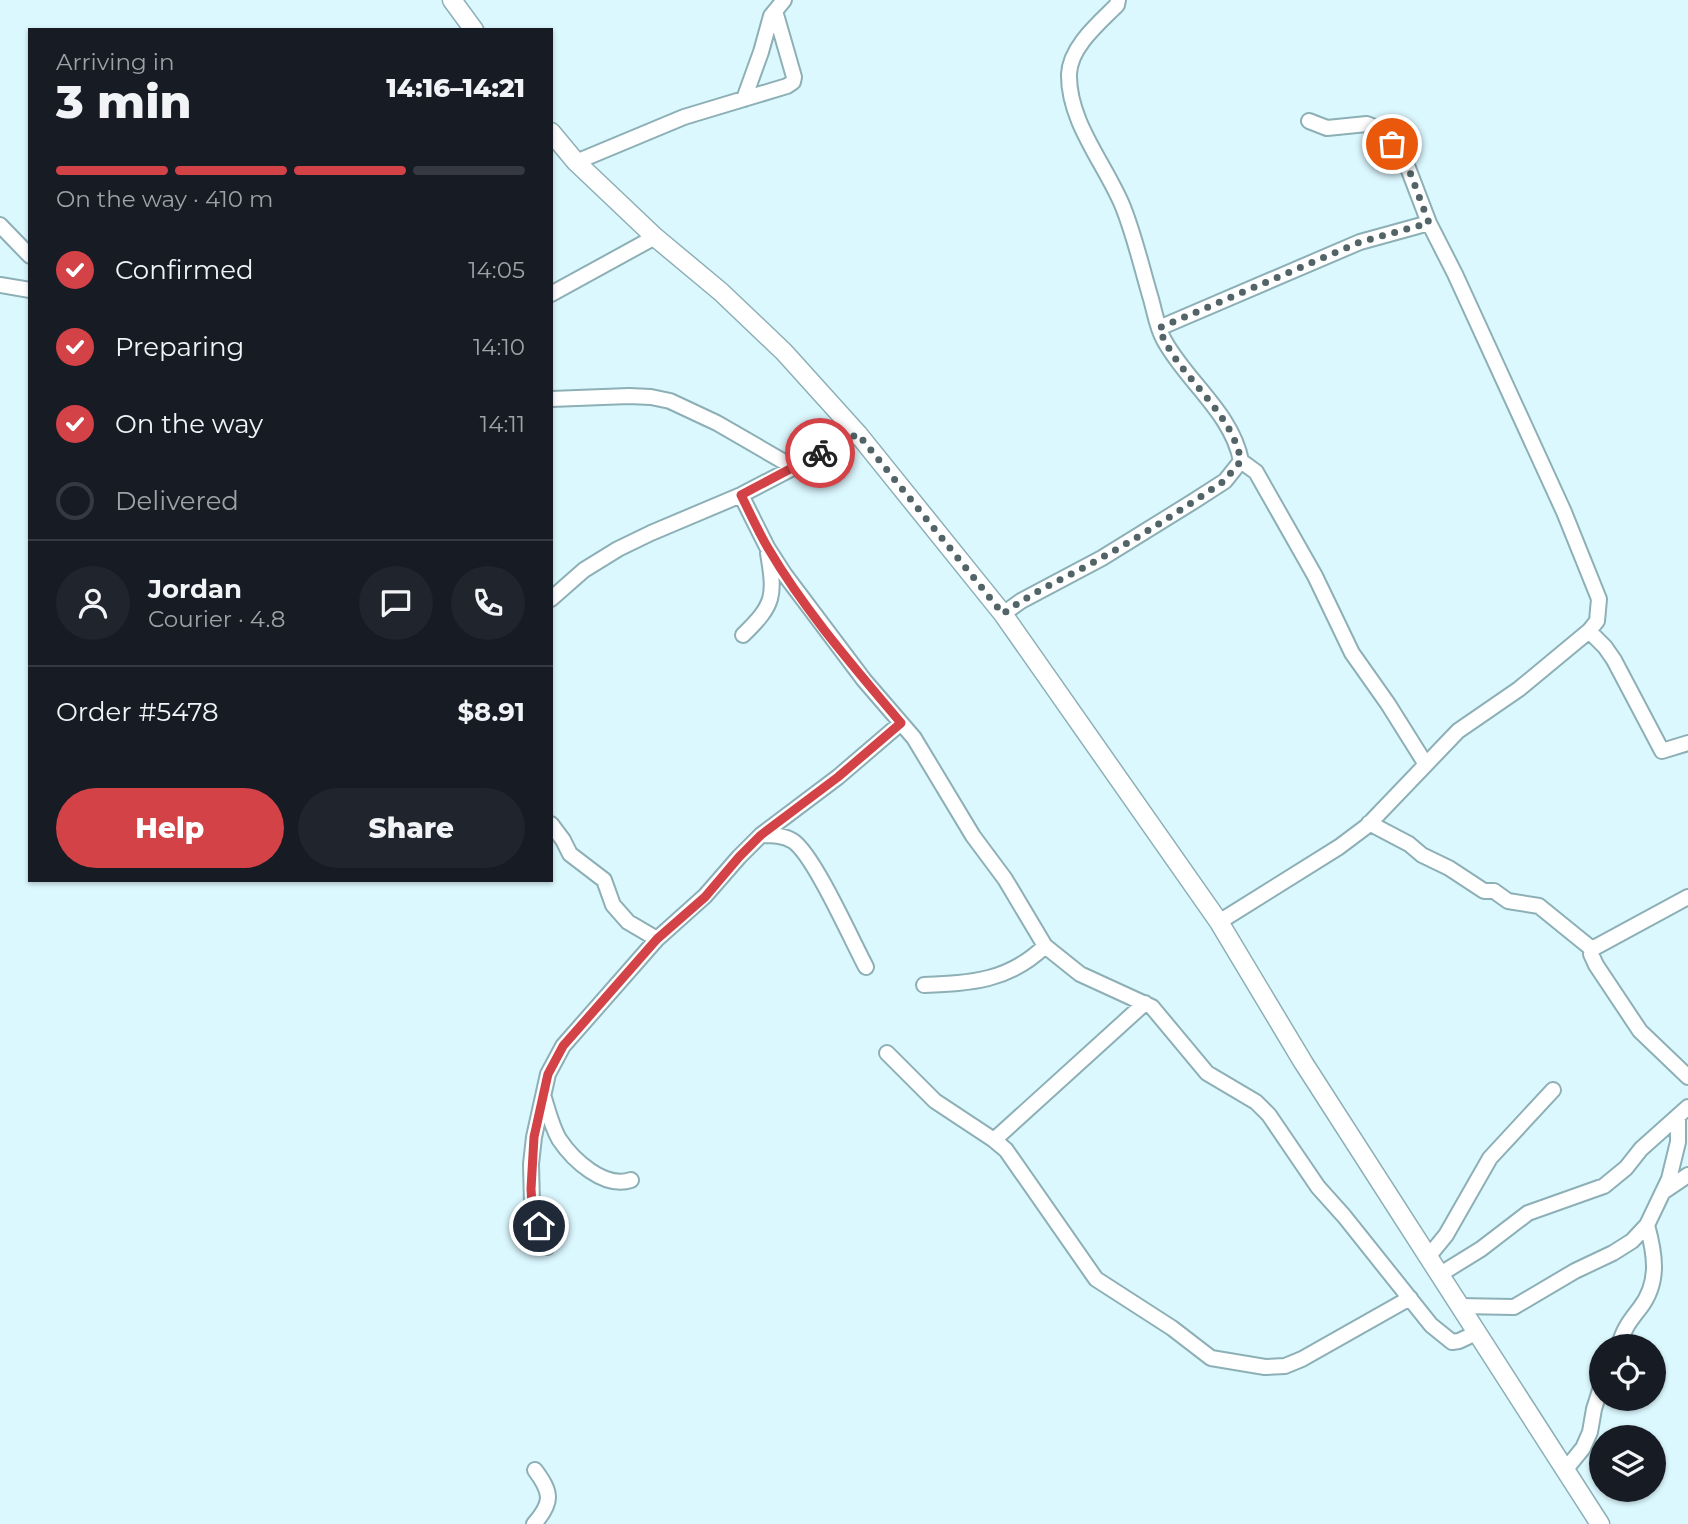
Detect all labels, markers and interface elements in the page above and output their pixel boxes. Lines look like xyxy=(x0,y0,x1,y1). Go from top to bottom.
text: Arriving in xyxy=(56,48,175,76)
text: 14:16–14:21 xyxy=(386,72,525,104)
text: 3 min xyxy=(56,73,192,130)
pin xyxy=(1362,114,1422,174)
icon: bag xyxy=(1373,125,1411,163)
text: On the way · 410 m xyxy=(56,185,273,213)
icon: check xyxy=(56,251,94,289)
text: Confirmed xyxy=(115,254,254,286)
text: 14:05 xyxy=(468,256,525,284)
icon: check xyxy=(56,328,94,366)
text: Preparing xyxy=(115,331,244,363)
text: 14:10 xyxy=(473,333,525,361)
icon: check xyxy=(56,405,94,443)
text: On the way xyxy=(115,408,263,440)
text: 14:11 xyxy=(480,410,525,438)
courier xyxy=(785,418,855,488)
icon: bike xyxy=(801,434,839,472)
text: Delivered xyxy=(115,485,239,517)
button: person xyxy=(56,566,130,640)
button: chat xyxy=(359,566,433,640)
button: phone xyxy=(451,566,525,640)
text: Jordan xyxy=(148,573,242,605)
text: Courier · 4.8 xyxy=(148,605,285,633)
text: Order #5478 xyxy=(56,696,219,728)
text: $8.91 xyxy=(458,696,525,728)
button: Help xyxy=(56,788,284,868)
button: Share xyxy=(298,788,525,868)
pin xyxy=(509,1196,569,1256)
icon: home xyxy=(520,1207,558,1245)
map controls xyxy=(1589,1334,1666,1502)
button: locate xyxy=(1589,1334,1666,1411)
button: layers xyxy=(1589,1425,1666,1502)

